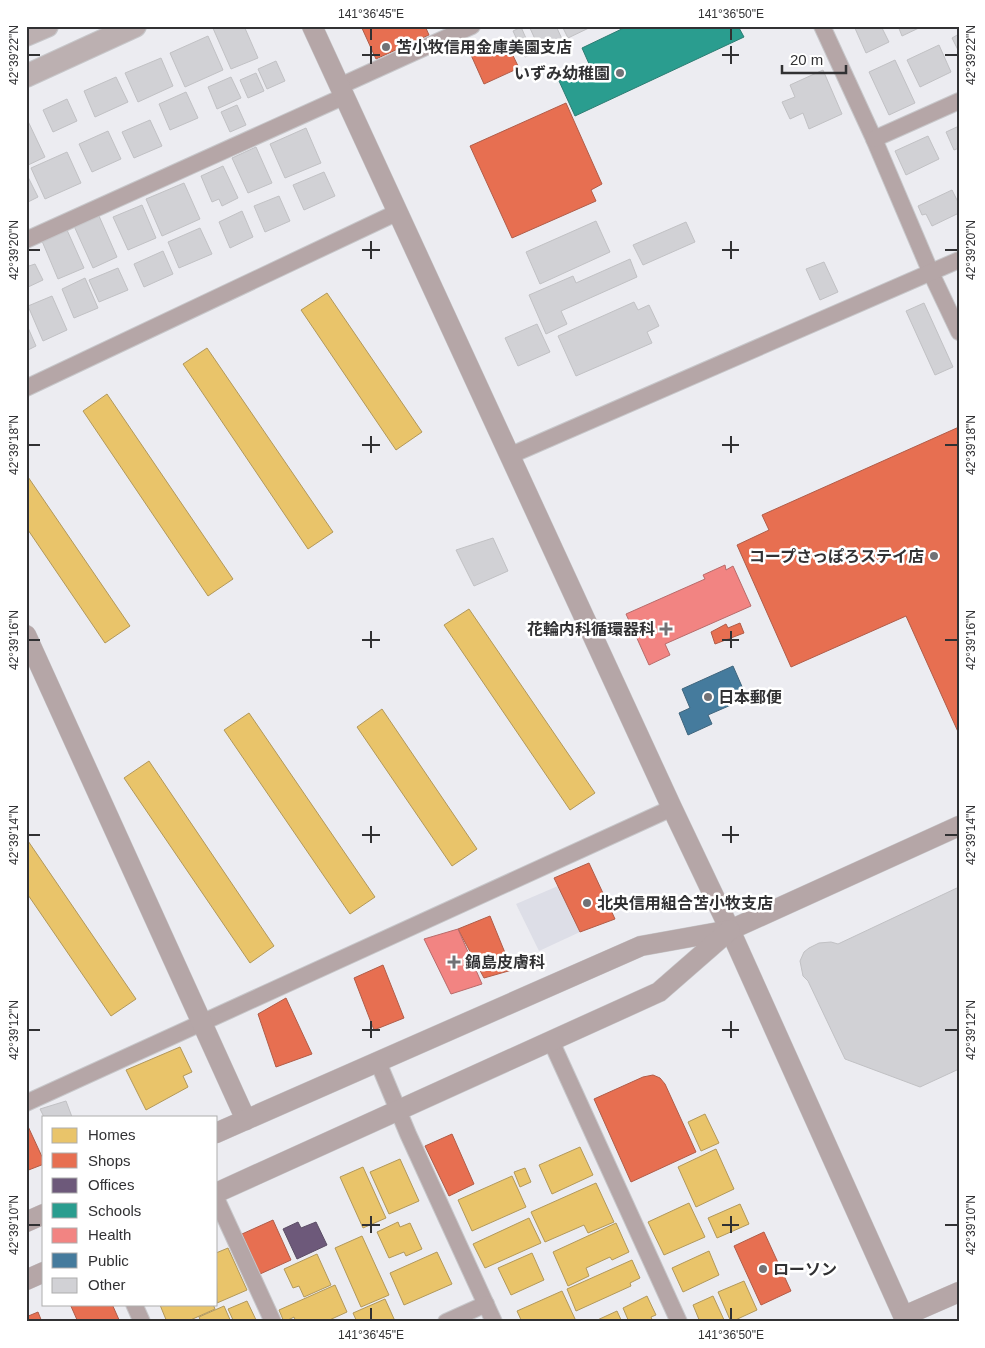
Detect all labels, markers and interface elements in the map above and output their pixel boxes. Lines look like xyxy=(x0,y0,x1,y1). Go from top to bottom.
text: 141°36'45"E xyxy=(338,7,404,21)
text: 141°36'50"E xyxy=(698,7,764,21)
text: 42°39'22"N xyxy=(7,25,21,85)
text: 42°39'22"N xyxy=(964,25,978,85)
place label: 苫小牧信用金庫美園支店 xyxy=(396,39,572,56)
marker: 苫小牧信用金庫美園支店 xyxy=(380,41,392,53)
scale bar xyxy=(782,42,846,74)
text: 20 m xyxy=(790,51,823,68)
place label: いずみ幼稚園 xyxy=(514,65,610,82)
marker: いずみ幼稚園 xyxy=(614,67,626,79)
text: 42°39'20"N xyxy=(7,220,21,280)
text: 42°39'20"N xyxy=(964,220,978,280)
text: 42°39'18"N xyxy=(7,415,21,475)
text: 42°39'18"N xyxy=(964,415,978,475)
place label: コープさっぽろステイ店 xyxy=(749,548,924,565)
marker: コープさっぽろステイ店 xyxy=(928,550,940,562)
text: 42°39'16"N xyxy=(7,610,21,670)
text: 42°39'16"N xyxy=(964,610,978,670)
place label: 花輪内科循環器科 xyxy=(527,620,655,638)
marker: 花輪内科循環器科 xyxy=(659,622,673,636)
place label: 日本郵便 xyxy=(718,689,782,706)
marker: 日本郵便 xyxy=(702,691,714,703)
text: 42°39'14"N xyxy=(7,805,21,865)
text: 42°39'14"N xyxy=(964,805,978,865)
place label: 北央信用組合苫小牧支店 xyxy=(597,895,773,912)
marker: 北央信用組合苫小牧支店 xyxy=(581,897,593,909)
place label: 鍋島皮膚科 xyxy=(465,954,545,971)
marker: 鍋島皮膚科 xyxy=(447,955,461,969)
text: 42°39'12"N xyxy=(7,1000,21,1060)
text: 42°39'12"N xyxy=(964,1000,978,1060)
legend xyxy=(42,1116,218,1306)
text: Homes xyxy=(88,1126,136,1143)
text: Shops xyxy=(88,1152,131,1169)
text: Offices xyxy=(88,1176,134,1193)
text: 42°39'10"N xyxy=(7,1195,21,1255)
text: 42°39'10"N xyxy=(964,1195,978,1255)
text: Schools xyxy=(88,1202,141,1219)
text: Health xyxy=(88,1226,131,1243)
text: Public xyxy=(88,1252,129,1269)
place label: ローソン xyxy=(773,1261,837,1278)
marker: ローソン xyxy=(757,1263,769,1275)
text: Other xyxy=(88,1276,126,1293)
text: 141°36'45"E xyxy=(338,1328,404,1342)
text: 141°36'50"E xyxy=(698,1328,764,1342)

